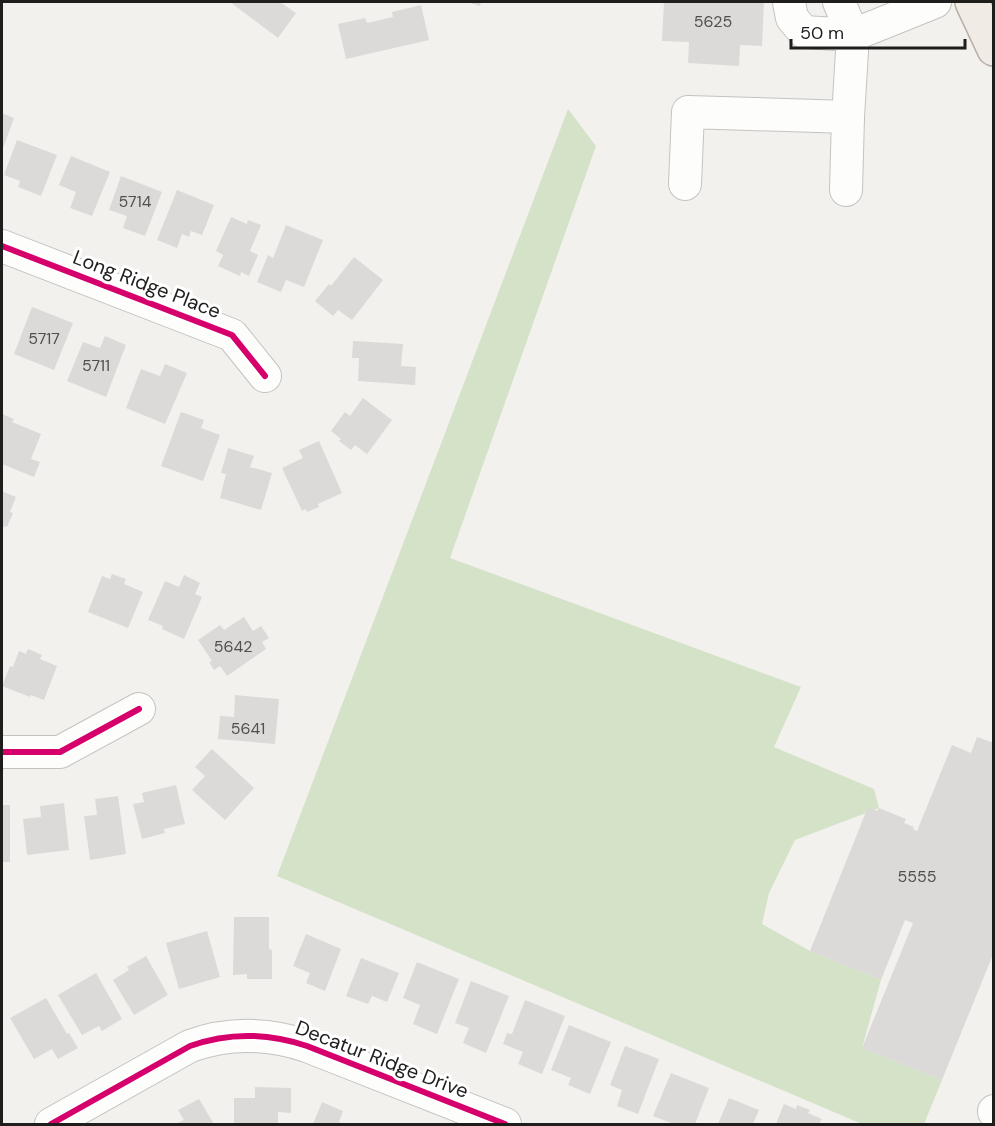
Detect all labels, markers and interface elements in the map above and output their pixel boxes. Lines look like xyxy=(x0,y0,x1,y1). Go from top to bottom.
house number: 5625 xyxy=(694,11,732,32)
scale bar xyxy=(791,12,965,50)
text: 50 m xyxy=(800,21,844,45)
house number: 5714 xyxy=(119,191,152,212)
street label: Long Ridge Place xyxy=(69,244,225,324)
house number: 5717 xyxy=(28,328,60,349)
house number: 5711 xyxy=(82,355,110,376)
house number: 5642 xyxy=(214,636,252,657)
house number: 5641 xyxy=(231,718,265,739)
house number: 5555 xyxy=(897,866,937,887)
street label: Decatur Ridge Drive xyxy=(292,1014,472,1104)

